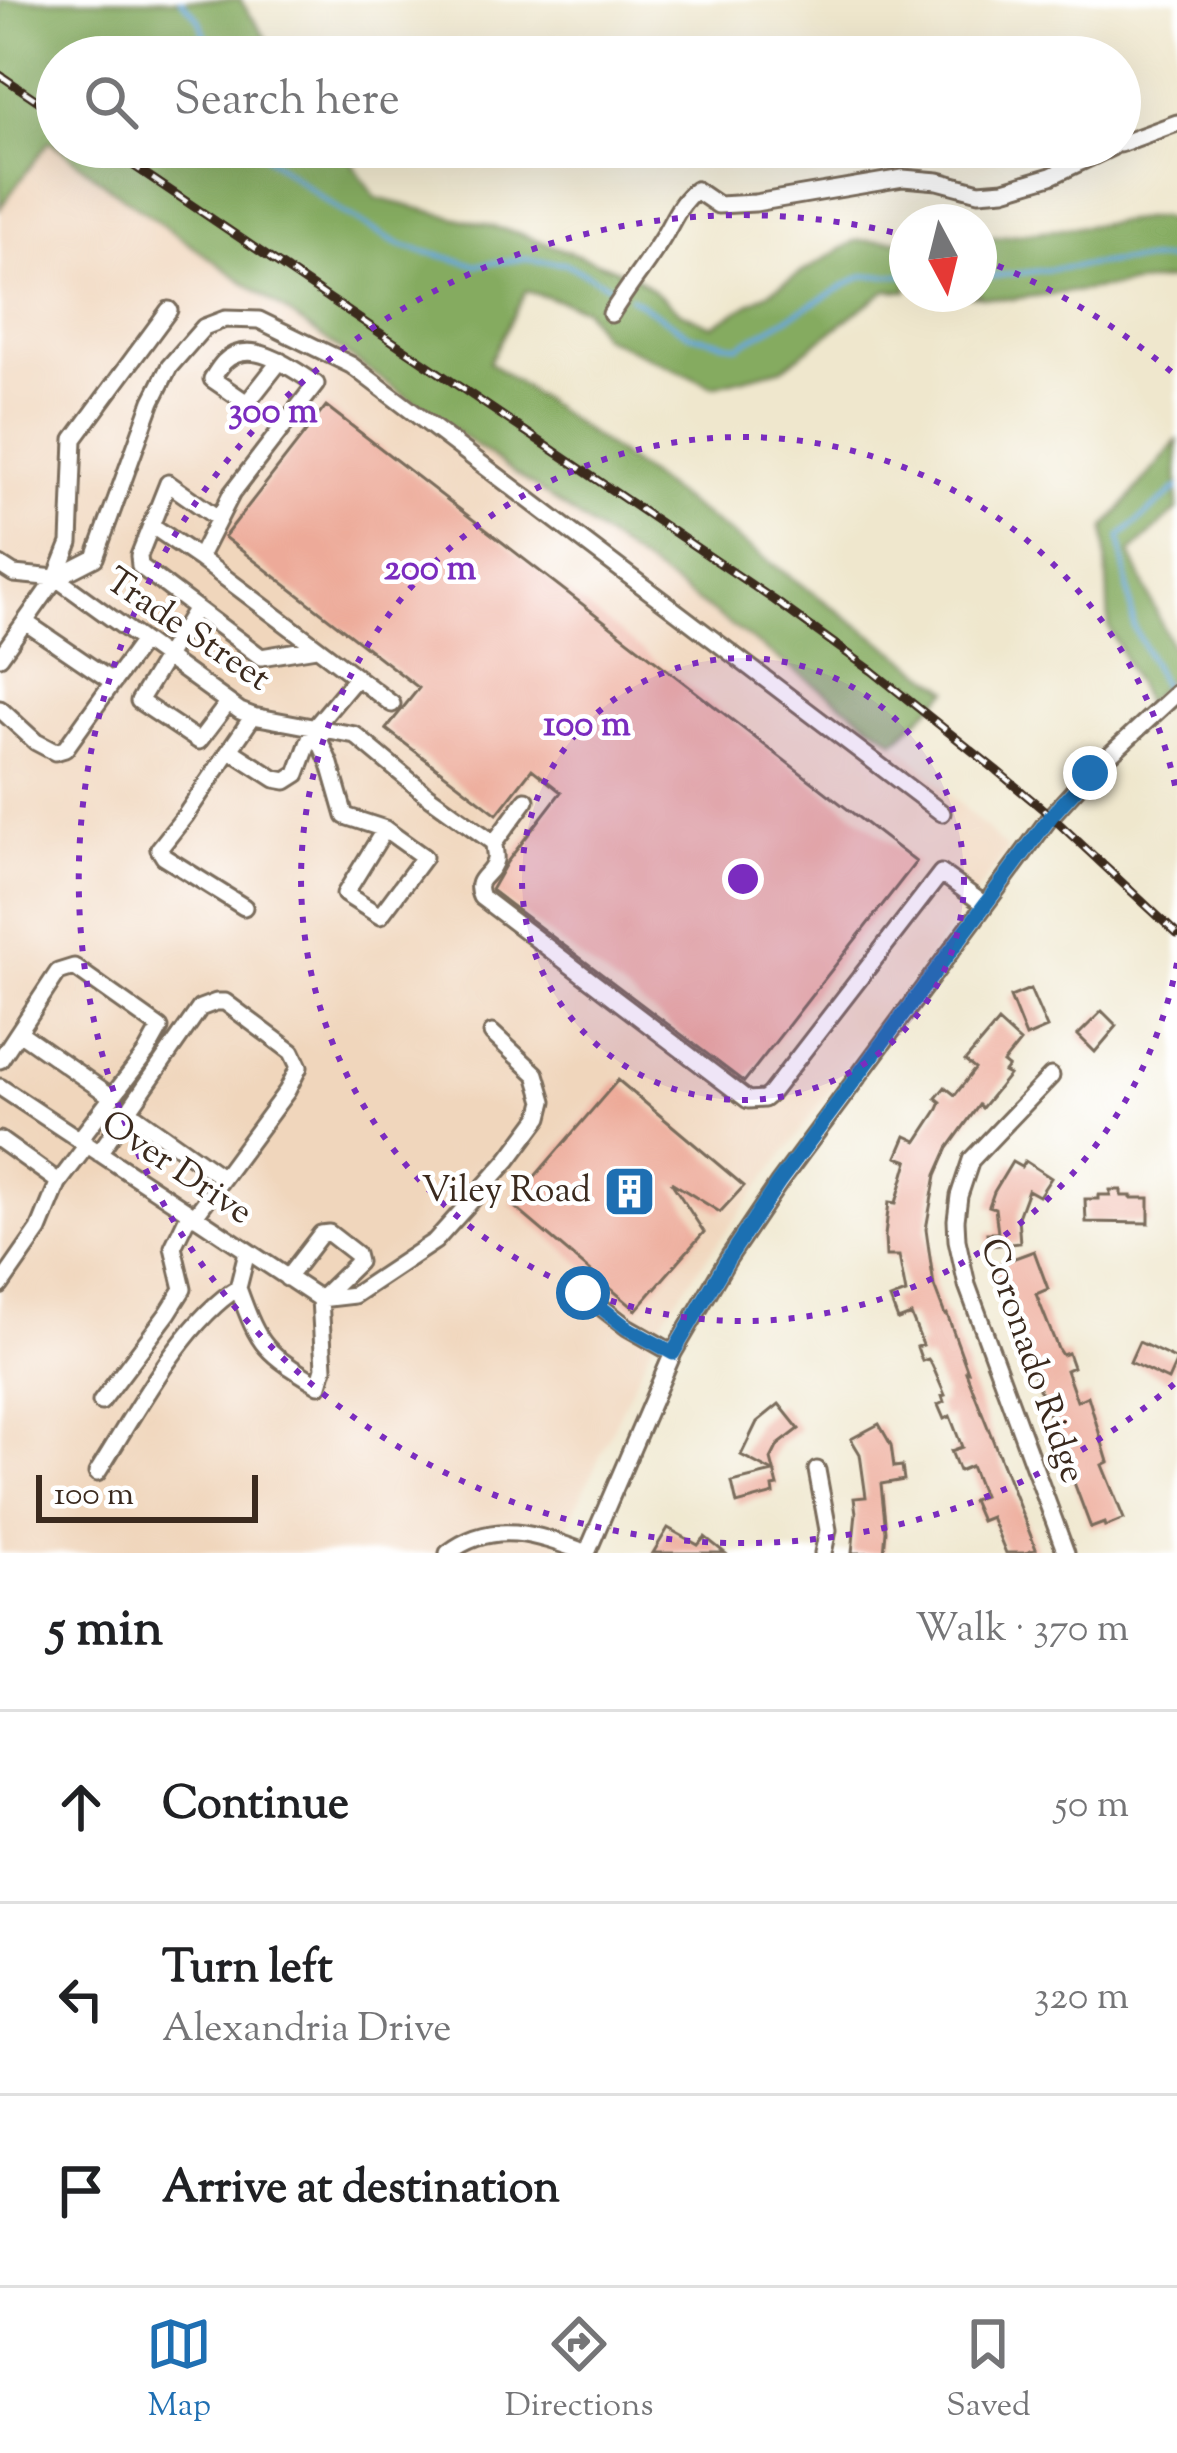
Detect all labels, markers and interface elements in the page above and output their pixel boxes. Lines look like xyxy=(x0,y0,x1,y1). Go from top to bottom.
search box xyxy=(36,36,1141,168)
icon: search xyxy=(78,69,144,135)
text: Search here xyxy=(174,70,400,135)
north arrow xyxy=(889,204,997,312)
text: 300 m xyxy=(228,387,318,439)
text: 200 m xyxy=(384,544,476,596)
street label: Trade Street xyxy=(94,557,280,705)
text: 100 m xyxy=(543,700,631,752)
route end xyxy=(1063,746,1117,800)
centre of rings xyxy=(722,858,764,900)
street label: Over Drive xyxy=(90,1099,262,1239)
building icon: Viley Road xyxy=(602,1164,658,1220)
place label: Viley Road xyxy=(421,1166,591,1218)
street label: Coronado Ridge xyxy=(965,1232,1097,1490)
route start xyxy=(556,1266,610,1320)
scale bar xyxy=(36,1469,258,1522)
text: 100 m xyxy=(54,1472,134,1520)
text: 5 min xyxy=(48,1595,163,1668)
text: Walk · 370 m xyxy=(915,1603,1129,1659)
icon: ahead xyxy=(48,1774,114,1840)
text: Continue xyxy=(162,1774,349,1839)
text: 50 m xyxy=(1054,1779,1129,1835)
text: Turn left xyxy=(162,1938,333,2003)
icon: left xyxy=(48,1966,114,2032)
text: 320 m xyxy=(1034,1971,1129,2027)
text: Alexandria Drive xyxy=(162,2003,451,2059)
icon: arrive xyxy=(48,2158,114,2224)
text: Arrive at destination xyxy=(162,2158,560,2223)
tab: Map xyxy=(146,2311,212,2431)
tab: Directions xyxy=(505,2311,654,2431)
tab: Saved xyxy=(946,2311,1031,2431)

